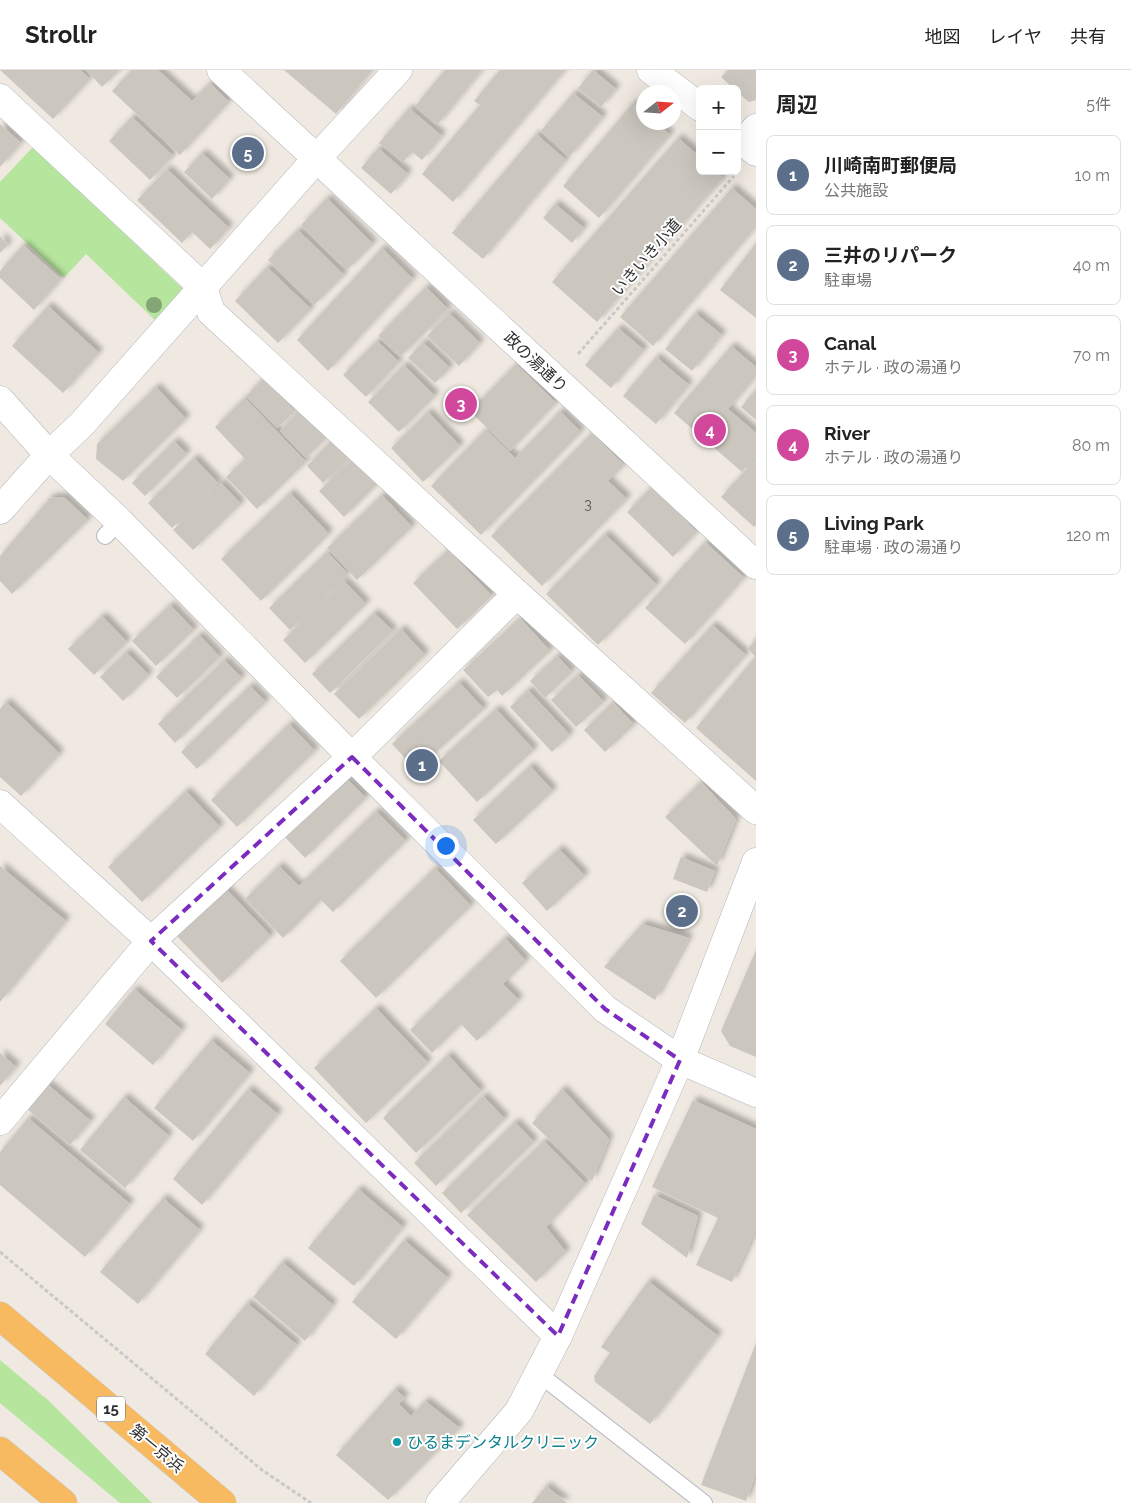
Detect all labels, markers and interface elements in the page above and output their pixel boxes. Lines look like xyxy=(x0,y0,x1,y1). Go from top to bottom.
text: Strollr xyxy=(25,20,97,49)
text: 地図 xyxy=(925,26,961,47)
text: レイヤ xyxy=(989,26,1042,47)
text: 共有 xyxy=(1070,26,1106,47)
north arrow xyxy=(636,85,681,130)
map controls xyxy=(696,85,741,175)
button: + xyxy=(696,85,741,130)
text: 周辺 xyxy=(776,92,818,117)
text: 5件 xyxy=(1086,95,1111,114)
button: − xyxy=(696,130,741,175)
pin: 5 xyxy=(232,134,264,172)
text: 川崎南町郵便局 xyxy=(824,154,957,176)
text: 1 xyxy=(789,166,797,185)
text: 10 m xyxy=(1075,166,1110,185)
text: 公共施設 xyxy=(824,181,888,200)
street label: いきいき小道 xyxy=(608,215,685,300)
text: 三井のリパーク xyxy=(824,244,957,266)
text: 2 xyxy=(788,256,798,275)
text: 40 m xyxy=(1073,256,1110,275)
text: 駐車場 xyxy=(824,271,872,290)
street label: 政の湯通り xyxy=(500,328,571,397)
text: Canal xyxy=(824,332,876,354)
text: 3 xyxy=(789,346,797,365)
text: 70 m xyxy=(1073,346,1110,365)
text: ホテル · 政の湯通り xyxy=(824,358,963,377)
pin: 3 xyxy=(445,385,477,423)
pin: 4 xyxy=(694,411,726,449)
text: River xyxy=(824,422,870,444)
text: 4 xyxy=(788,436,798,455)
text: 80 m xyxy=(1072,436,1110,455)
text: ホテル · 政の湯通り xyxy=(824,448,963,467)
house number: 3 xyxy=(584,496,592,512)
text: Living Park xyxy=(824,512,924,534)
text: 5 xyxy=(789,526,797,545)
text: 120 m xyxy=(1066,526,1110,545)
text: 駐車場 · 政の湯通り xyxy=(824,538,963,557)
pin: 1 xyxy=(406,746,438,784)
your location xyxy=(433,833,459,859)
pin: 2 xyxy=(666,892,698,930)
road number: 15 xyxy=(97,1396,125,1422)
street label: 第一京浜 xyxy=(126,1421,187,1476)
place label: ひるまデンタルクリニック xyxy=(407,1433,599,1452)
marker: ひるまデンタルクリニック xyxy=(391,1436,403,1448)

